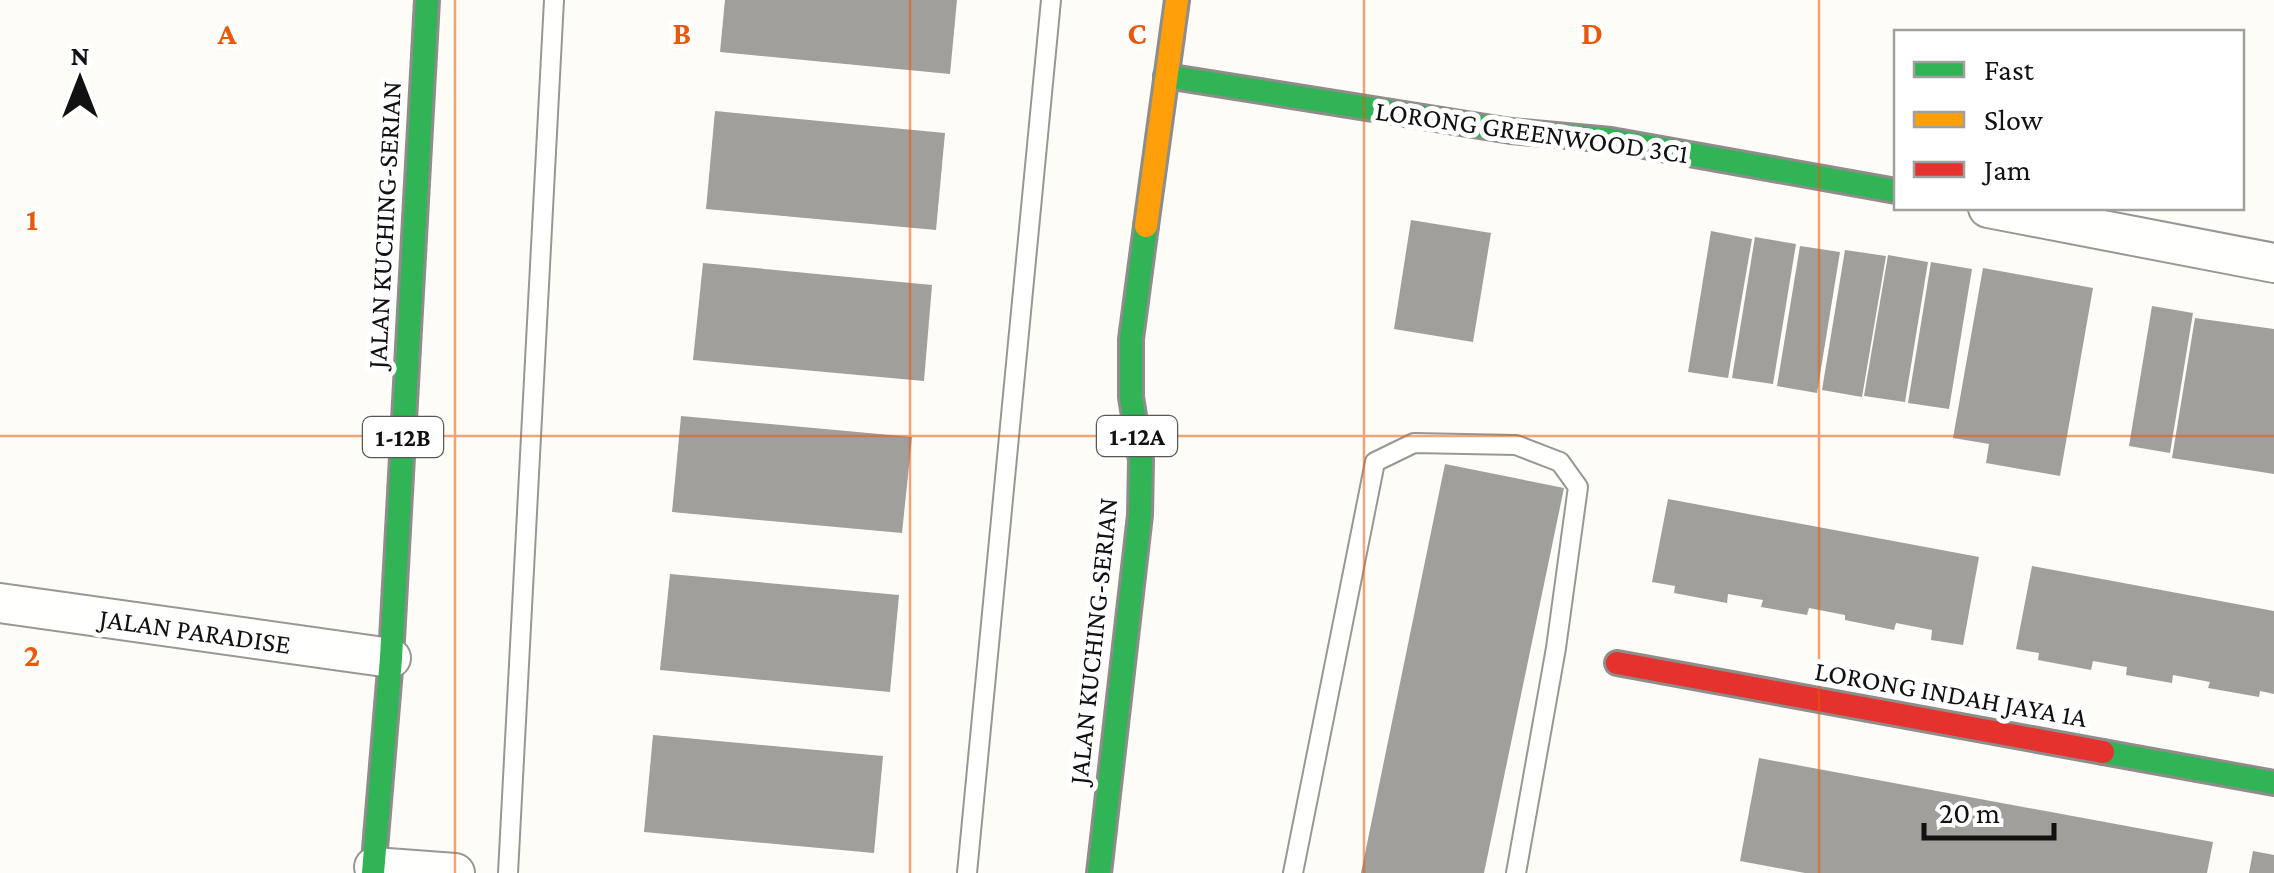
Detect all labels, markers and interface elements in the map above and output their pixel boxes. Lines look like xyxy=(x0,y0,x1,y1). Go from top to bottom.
text: A xyxy=(216,15,237,51)
text: B xyxy=(673,15,691,51)
text: C xyxy=(1127,15,1147,51)
text: D xyxy=(1581,15,1603,51)
north arrow xyxy=(30,30,130,130)
legend xyxy=(1894,30,2244,210)
text: N xyxy=(70,40,90,71)
text: Fast xyxy=(1984,53,2035,86)
street label: JALAN KUCHING-SERIAN xyxy=(361,80,407,373)
street label: LORONG GREENWOOD 3C1 xyxy=(1373,95,1691,169)
text: Slow xyxy=(1984,103,2044,136)
text: Jam xyxy=(1981,153,2031,186)
text: 1 xyxy=(26,201,38,237)
road number: 1-12A xyxy=(1097,416,1177,456)
road number: 1-12B xyxy=(363,417,443,457)
street label: JALAN KUCHING-SERIAN xyxy=(1062,496,1123,789)
street label: JALAN PARADISE xyxy=(94,602,293,660)
text: 2 xyxy=(24,637,40,673)
street label: LORONG INDAH JAYA 1A xyxy=(1812,655,2090,733)
scale bar xyxy=(1924,778,2054,840)
text: 20 m xyxy=(1939,796,2000,829)

